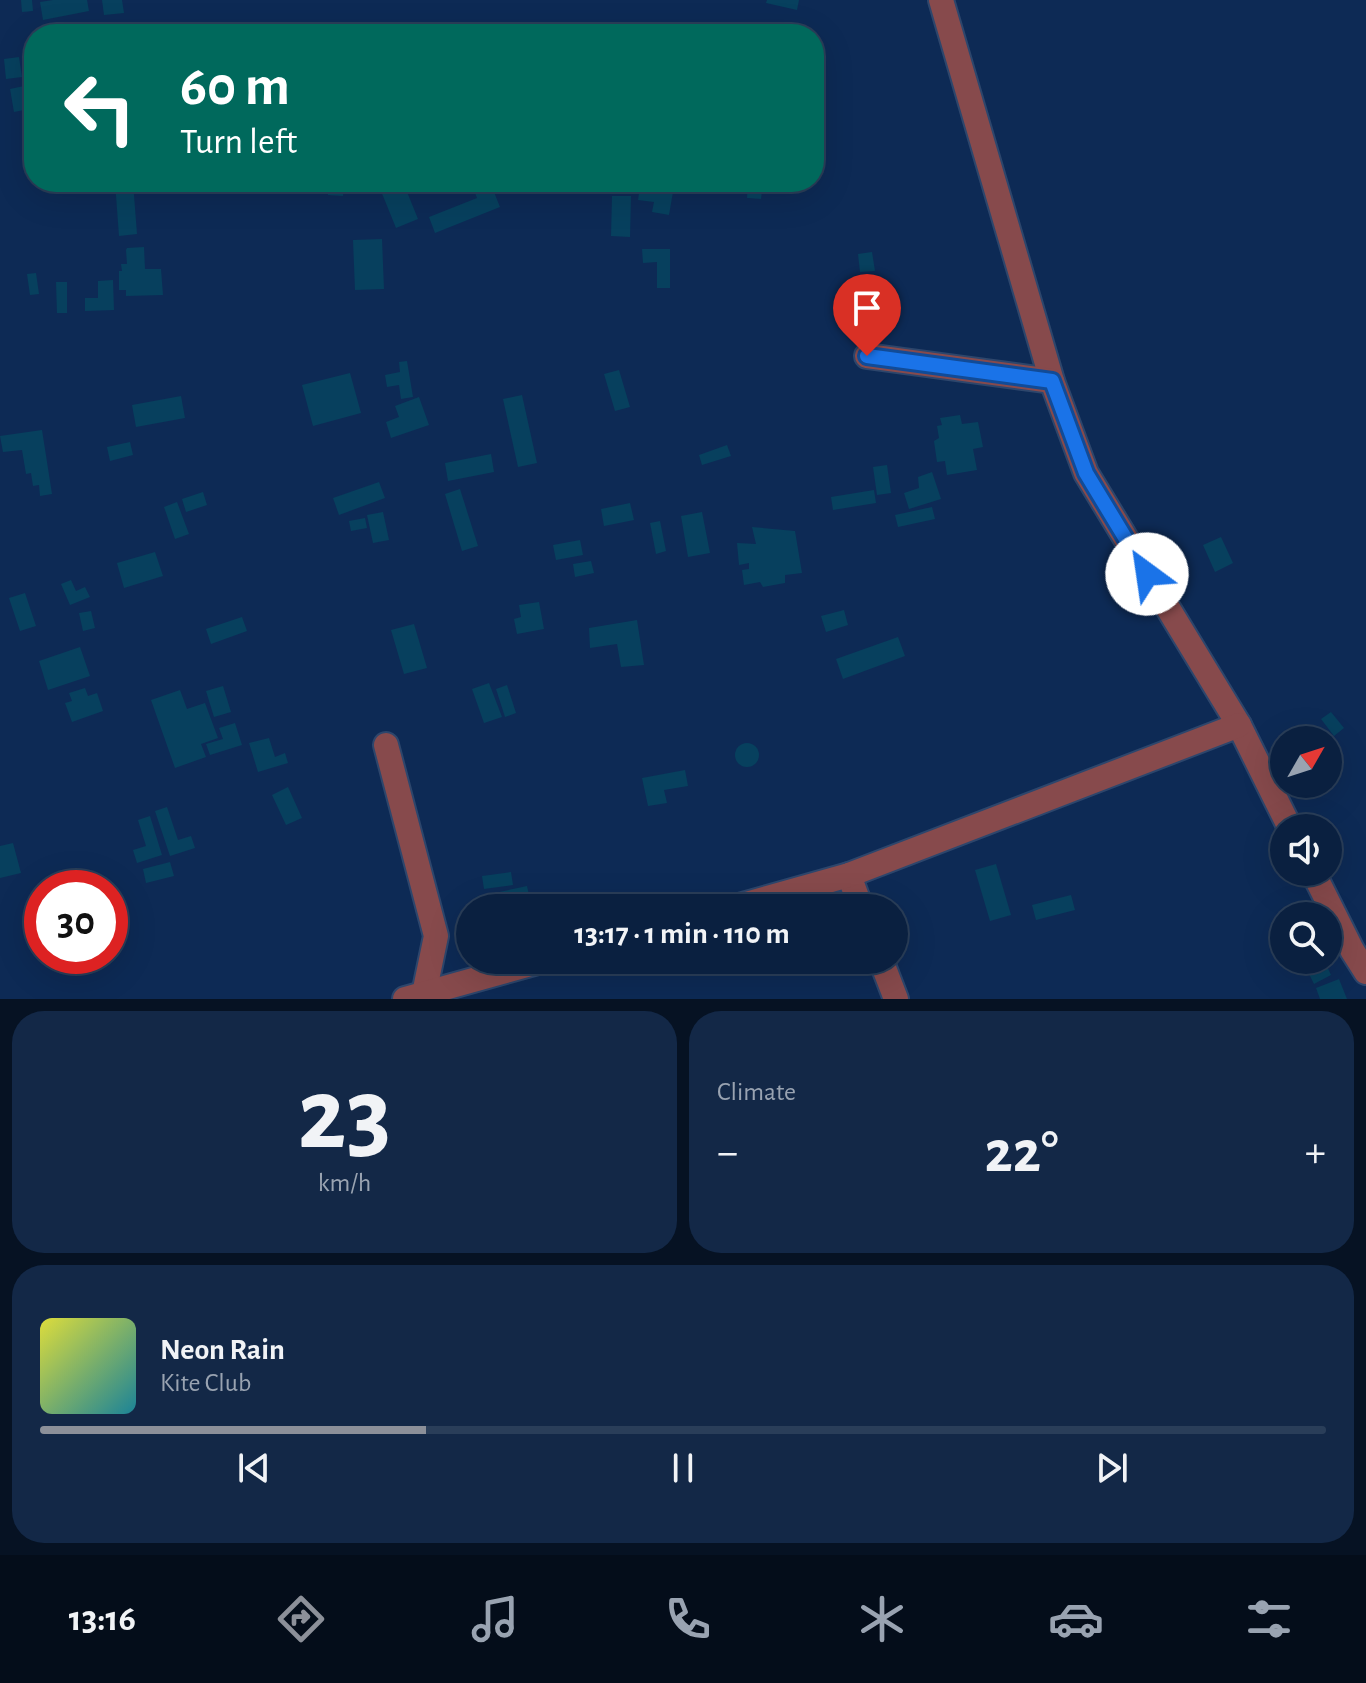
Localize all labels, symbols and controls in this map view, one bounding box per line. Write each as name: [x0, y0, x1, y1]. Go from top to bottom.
icon: left: [48, 56, 152, 160]
text: 60 m: [180, 59, 290, 115]
text: Turn left: [180, 124, 297, 160]
pin: [833, 274, 901, 356]
icon: arrive: [845, 286, 889, 330]
position arrow: [1105, 532, 1189, 616]
north arrow: [1270, 726, 1342, 798]
map controls: [1270, 726, 1342, 974]
button: sound: [1270, 814, 1342, 886]
speed limit sign: 30: [24, 870, 128, 974]
button: search: [1270, 902, 1342, 974]
text: 13:17 · 1 min · 110 m: [574, 919, 790, 949]
text: 23: [298, 1064, 391, 1168]
text: Climate: [717, 1079, 796, 1105]
text: 22°: [984, 1123, 1059, 1183]
text: −: [717, 1131, 738, 1175]
text: +: [1305, 1131, 1326, 1175]
text: km/h: [318, 1170, 371, 1196]
text: Neon Rain: [160, 1335, 285, 1365]
text: Kite Club: [160, 1370, 251, 1396]
icon: previous: [232, 1446, 276, 1490]
icon: pause: [661, 1446, 705, 1490]
icon: next: [1090, 1446, 1134, 1490]
icon: directions: [273, 1591, 329, 1647]
icon: music: [467, 1591, 523, 1647]
icon: phone: [660, 1591, 716, 1647]
icon: climate: [854, 1591, 910, 1647]
icon: car: [1048, 1591, 1104, 1647]
icon: filters: [1241, 1591, 1297, 1647]
text: 13:16: [69, 1601, 136, 1637]

